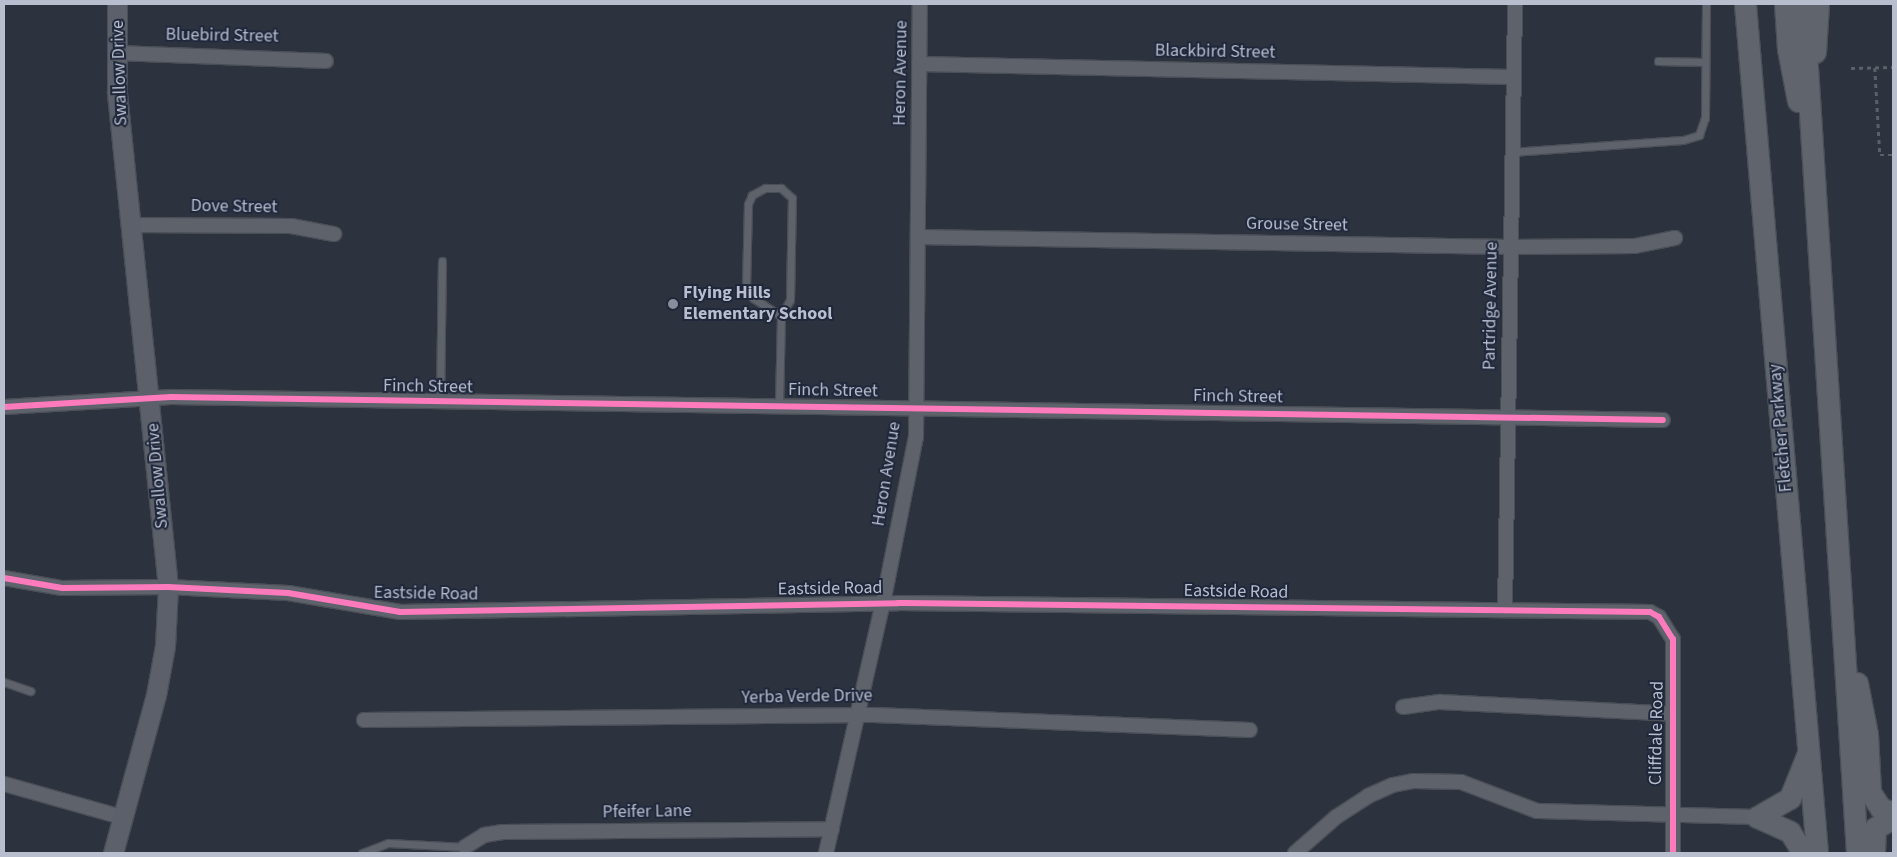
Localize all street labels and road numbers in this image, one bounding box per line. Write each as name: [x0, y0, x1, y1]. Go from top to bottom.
street label: Swallow Drive: [107, 20, 133, 126]
street label: Heron Avenue: [889, 20, 913, 126]
street label: Bluebird Street: [165, 24, 279, 48]
street label: Blackbird Street: [1155, 40, 1275, 64]
street label: Dove Street: [190, 195, 278, 219]
street label: Grouse Street: [1246, 213, 1348, 237]
street label: Partridge Avenue: [1479, 242, 1503, 370]
street label: Fletcher Parkway: [1765, 363, 1797, 493]
street label: Finch Street: [383, 375, 473, 399]
street label: Finch Street: [788, 379, 878, 403]
street label: Finch Street: [1193, 385, 1283, 409]
street label: Heron Avenue: [868, 420, 906, 528]
street label: Swallow Drive: [143, 422, 173, 530]
street label: Eastside Road: [777, 577, 883, 601]
street label: Eastside Road: [1183, 580, 1289, 604]
street label: Eastside Road: [373, 582, 479, 606]
street label: Cliffdale Road: [1645, 681, 1669, 785]
street label: Yerba Verde Drive: [741, 685, 873, 709]
street label: Pfeifer Lane: [602, 800, 692, 824]

